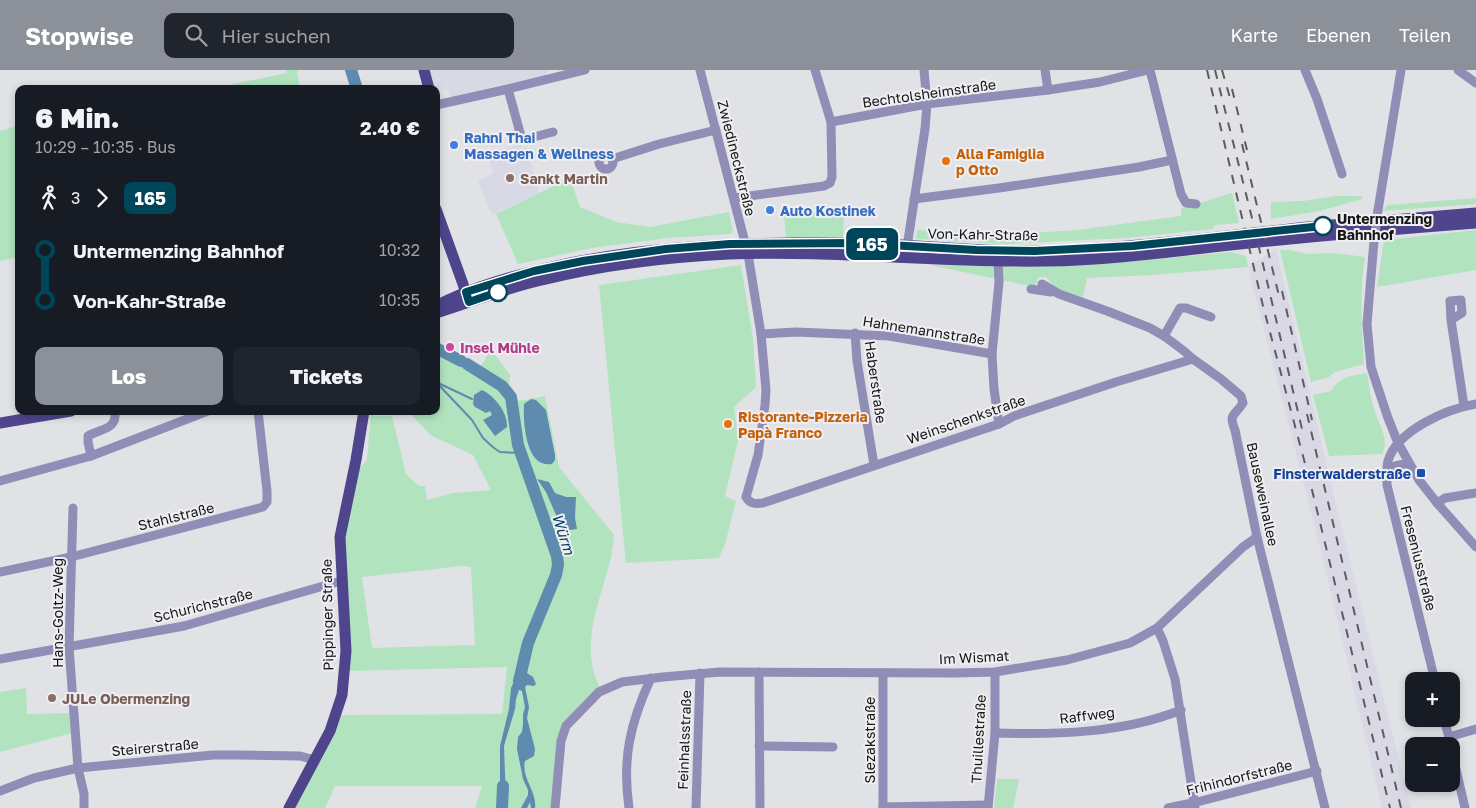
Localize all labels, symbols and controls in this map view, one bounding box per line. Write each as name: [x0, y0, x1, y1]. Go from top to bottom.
search box: [164, 13, 514, 58]
text: Stopwise: [25, 21, 134, 50]
icon: search: [182, 21, 210, 49]
text: Hier suchen: [222, 24, 331, 47]
text: Karte: [1231, 24, 1278, 46]
text: Ebenen: [1306, 24, 1371, 46]
text: Teilen: [1399, 24, 1451, 46]
street label: Bechtolsheimstraße: [861, 75, 997, 111]
street label: Zwiedineckstraße: [714, 98, 760, 218]
text: 6 Min.: [35, 101, 120, 134]
text: 2.40 €: [360, 116, 420, 139]
place label: Rahni Thai Massagen & Wellness: [464, 129, 614, 162]
text: 10:29 – 10:35 · Bus: [35, 137, 176, 157]
marker: Rahni Thai Massagen & Wellness: [448, 139, 460, 151]
place label: Alla Famiglia p Otto: [956, 145, 1044, 178]
marker: Alla Famiglia p Otto: [940, 155, 952, 167]
place label: Sankt Martin: [520, 170, 608, 187]
marker: Sankt Martin: [504, 172, 516, 184]
icon: walk: [35, 184, 63, 212]
icon: forward: [88, 184, 116, 212]
text: 165: [134, 187, 166, 209]
text: 3: [71, 188, 80, 208]
place label: Auto Kostinek: [780, 202, 876, 219]
marker: Auto Kostinek: [764, 204, 776, 216]
place label: Untermenzing Bahnhof: [1337, 210, 1432, 243]
marker: Untermenzing Bahnhof: [1313, 216, 1333, 236]
street label: Von-Kahr-Straße: [928, 225, 1038, 243]
line badge: 165: [843, 228, 901, 260]
text: 165: [856, 233, 888, 255]
text: Untermenzing Bahnhof: [73, 239, 284, 262]
text: 10:32: [379, 240, 420, 260]
unlabelled marker: [488, 282, 508, 302]
text: Von-Kahr-Straße: [73, 289, 226, 312]
text: 10:35: [379, 290, 420, 310]
street label: Hahnemannstraße: [861, 312, 987, 348]
place label: Insel Mühle: [460, 339, 540, 356]
street label: Haberstraße: [862, 340, 890, 424]
marker: Insel Mühle: [444, 341, 456, 353]
button: Los: [35, 347, 223, 405]
button: Tickets: [233, 347, 420, 405]
street label: Weinschenkstraße: [905, 391, 1027, 447]
place label: Ristorante-Pizzeria Papà Franco: [738, 408, 868, 441]
marker: Ristorante-Pizzeria Papà Franco: [722, 418, 734, 430]
street label: Bauseweinallee: [1244, 440, 1282, 548]
place label: Finsterwalderstraße: [1273, 465, 1411, 482]
marker: Finsterwalderstraße: [1415, 467, 1427, 479]
street label: Stahlstraße: [136, 498, 216, 534]
street label: Freseniusstraße: [1398, 504, 1440, 612]
water label: Würm: [549, 511, 579, 558]
street label: Hans-Goltz-Weg: [49, 558, 66, 668]
street label: Pippinger Straße: [318, 559, 336, 671]
street label: Schurichstraße: [152, 584, 254, 626]
street label: Im Wismat: [938, 647, 1010, 667]
map controls: [1405, 672, 1460, 792]
button: +: [1405, 672, 1460, 727]
place label: JULe Obermenzing: [62, 690, 190, 707]
street label: Feinhalsstraße: [674, 690, 694, 790]
marker: JULe Obermenzing: [46, 692, 58, 704]
street label: Thuillestraße: [967, 694, 989, 784]
street label: Slezakstraße: [861, 697, 878, 783]
street label: Raffweg: [1058, 703, 1116, 727]
street label: Steirerstraße: [111, 735, 199, 759]
button: −: [1405, 737, 1460, 792]
street label: Frihindorfstraße: [1184, 756, 1294, 798]

